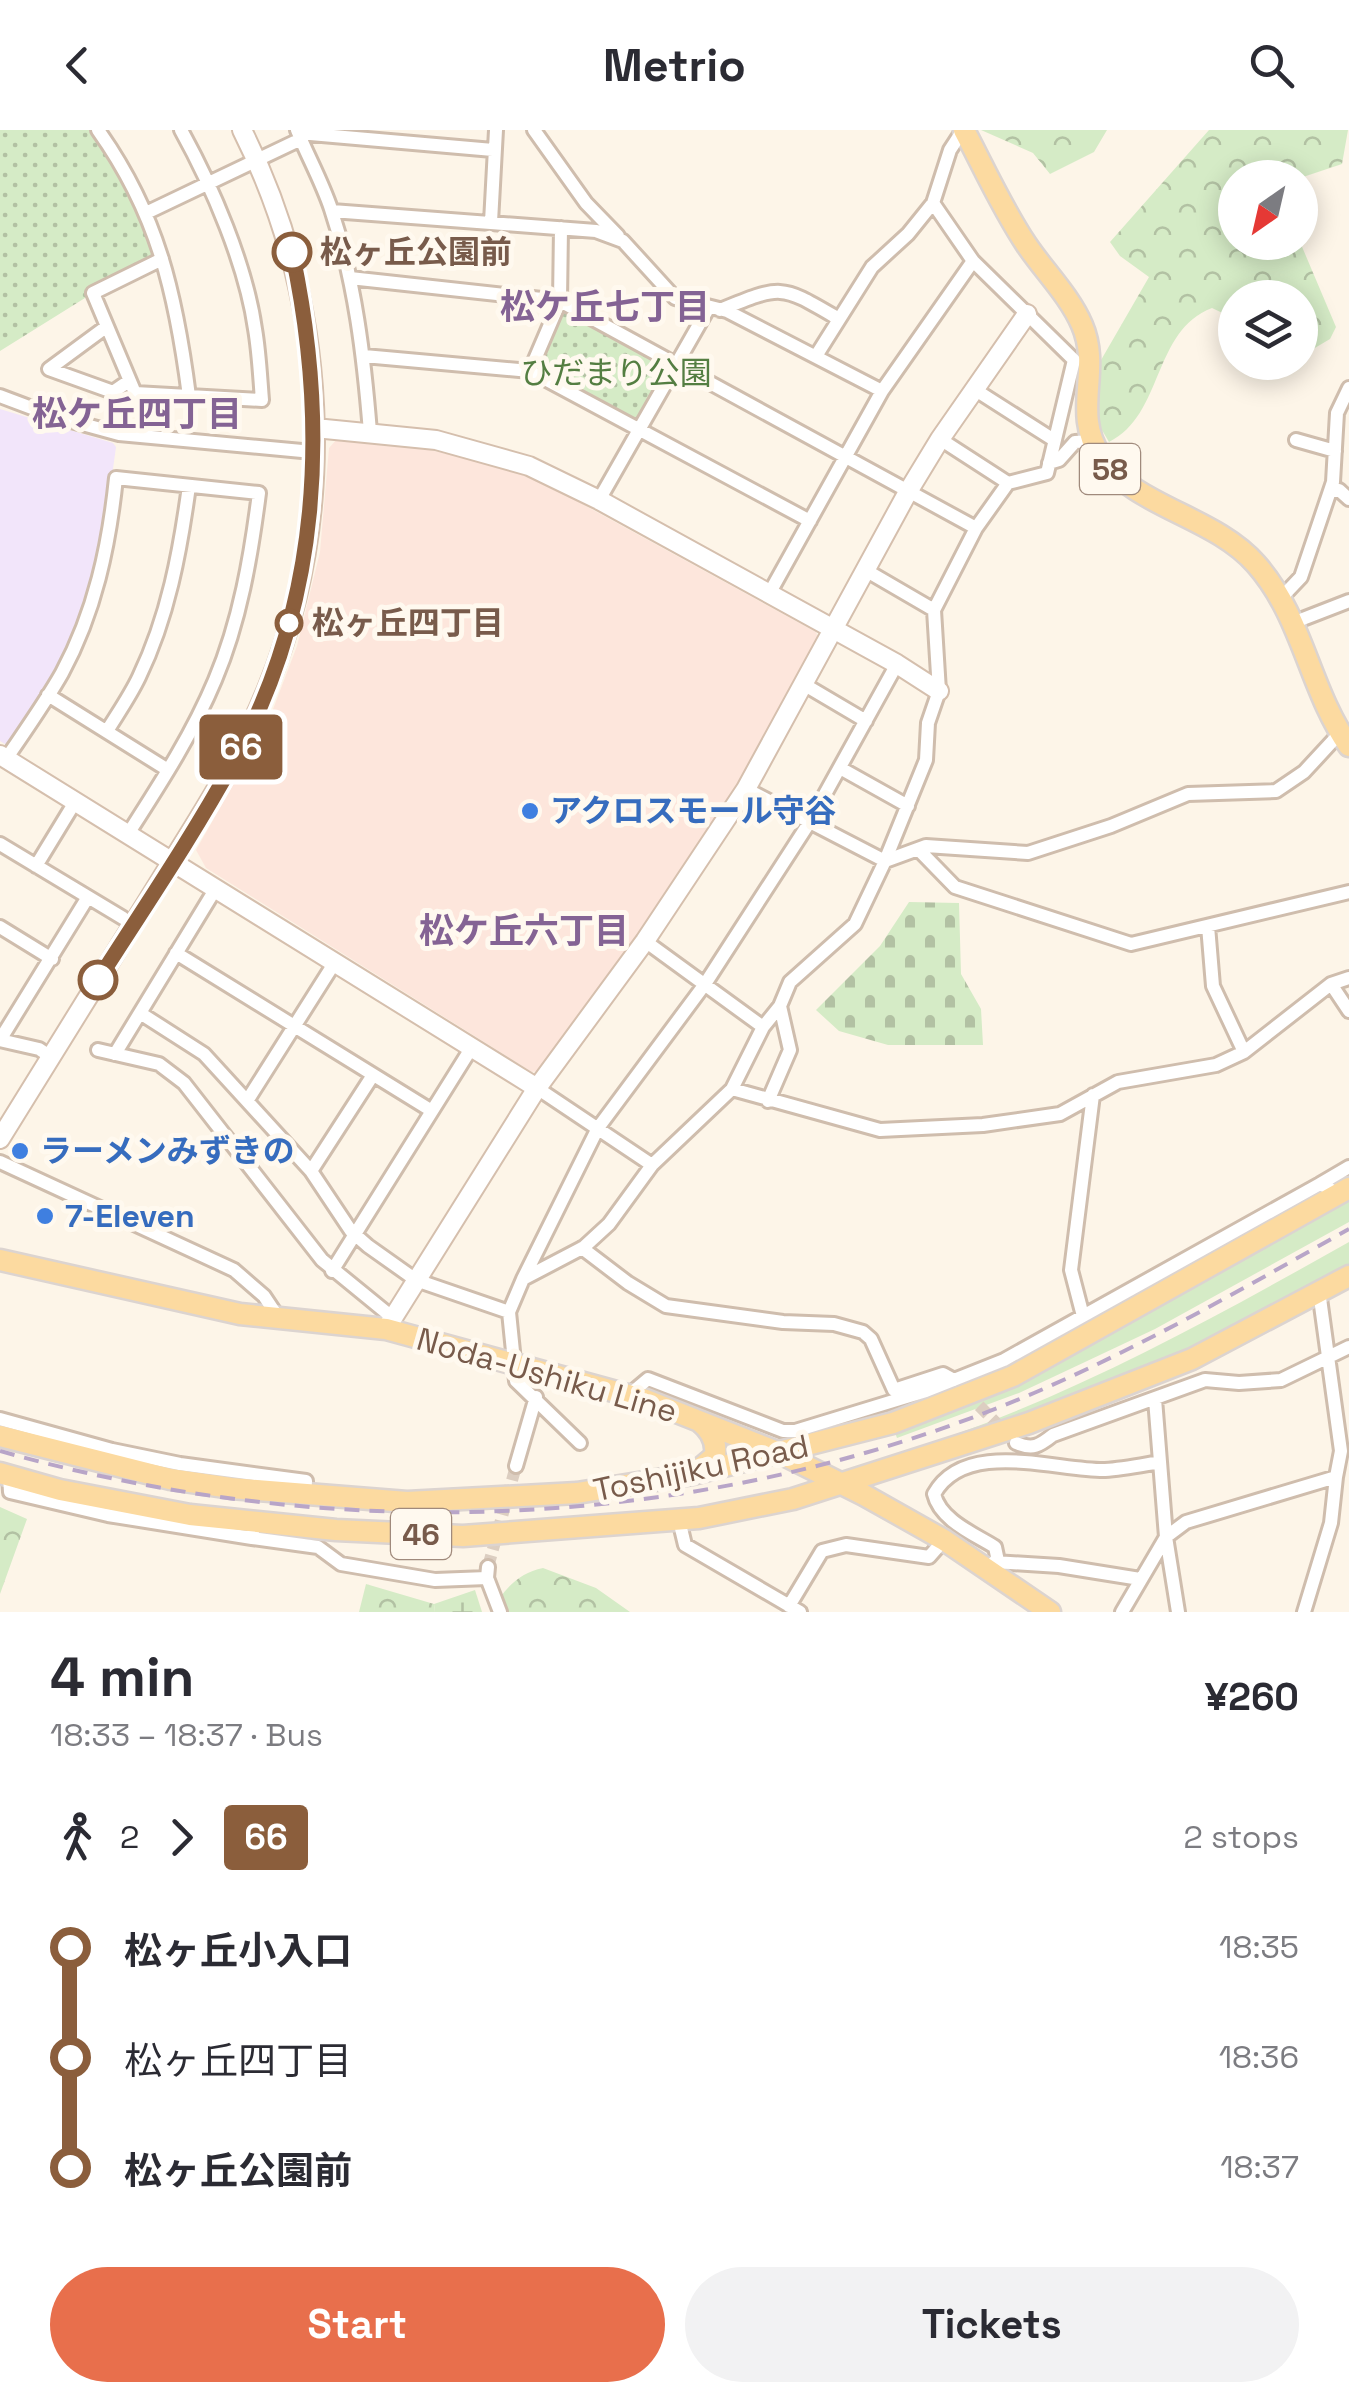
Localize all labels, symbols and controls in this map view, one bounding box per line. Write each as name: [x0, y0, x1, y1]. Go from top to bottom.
text: Metrio: [603, 37, 746, 94]
icon: back: [50, 38, 105, 93]
icon: search: [1244, 38, 1299, 93]
north arrow: [1218, 160, 1318, 260]
map controls: [1218, 160, 1318, 380]
place label: 松ヶ丘公園前: [320, 232, 512, 272]
marker: 松ヶ丘公園前: [273, 233, 311, 271]
button: layers: [1218, 280, 1318, 380]
district label: 松ケ丘七丁目: [500, 285, 710, 329]
park label: ひだまり公園: [520, 353, 712, 393]
district label: 松ケ丘四丁目: [32, 392, 242, 436]
road number: 58: [1080, 444, 1140, 494]
place label: 松ヶ丘四丁目: [312, 603, 504, 643]
marker: 松ヶ丘四丁目: [276, 610, 302, 636]
line badge: 66: [196, 714, 286, 780]
text: 66: [219, 725, 263, 769]
place label: アクロスモール守谷: [550, 791, 836, 831]
marker: アクロスモール守谷: [519, 800, 541, 822]
district label: 松ケ丘六丁目: [419, 909, 629, 953]
unlabelled marker: [79, 961, 117, 999]
place label: ラーメンみずきの: [40, 1131, 295, 1171]
marker: ラーメンみずきの: [9, 1140, 31, 1162]
place label: 7-Eleven: [65, 1196, 195, 1236]
marker: 7-Eleven: [34, 1205, 56, 1227]
street label: Noda-Ushiku Line: [412, 1319, 682, 1431]
street label: Toshijiku Road: [590, 1426, 812, 1510]
road number: 46: [391, 1509, 451, 1559]
text: 4 min: [50, 1642, 194, 1712]
text: ¥260: [1205, 1673, 1299, 1721]
text: 18:33 – 18:37 · Bus: [50, 1715, 323, 1755]
icon: walk: [50, 1810, 105, 1865]
icon: forward: [154, 1810, 209, 1865]
text: 66: [244, 1815, 288, 1859]
text: 2: [120, 1817, 139, 1857]
text: 2 stops: [1184, 1817, 1299, 1857]
text: 松ヶ丘小入口: [124, 1927, 352, 1975]
text: 18:35: [1219, 1927, 1299, 1967]
text: 松ヶ丘四丁目: [124, 2037, 352, 2085]
text: 18:36: [1219, 2037, 1299, 2077]
text: 松ヶ丘公園前: [124, 2147, 352, 2195]
text: 18:37: [1220, 2147, 1299, 2187]
button: Start: [50, 2267, 665, 2382]
button: Tickets: [685, 2267, 1299, 2382]

